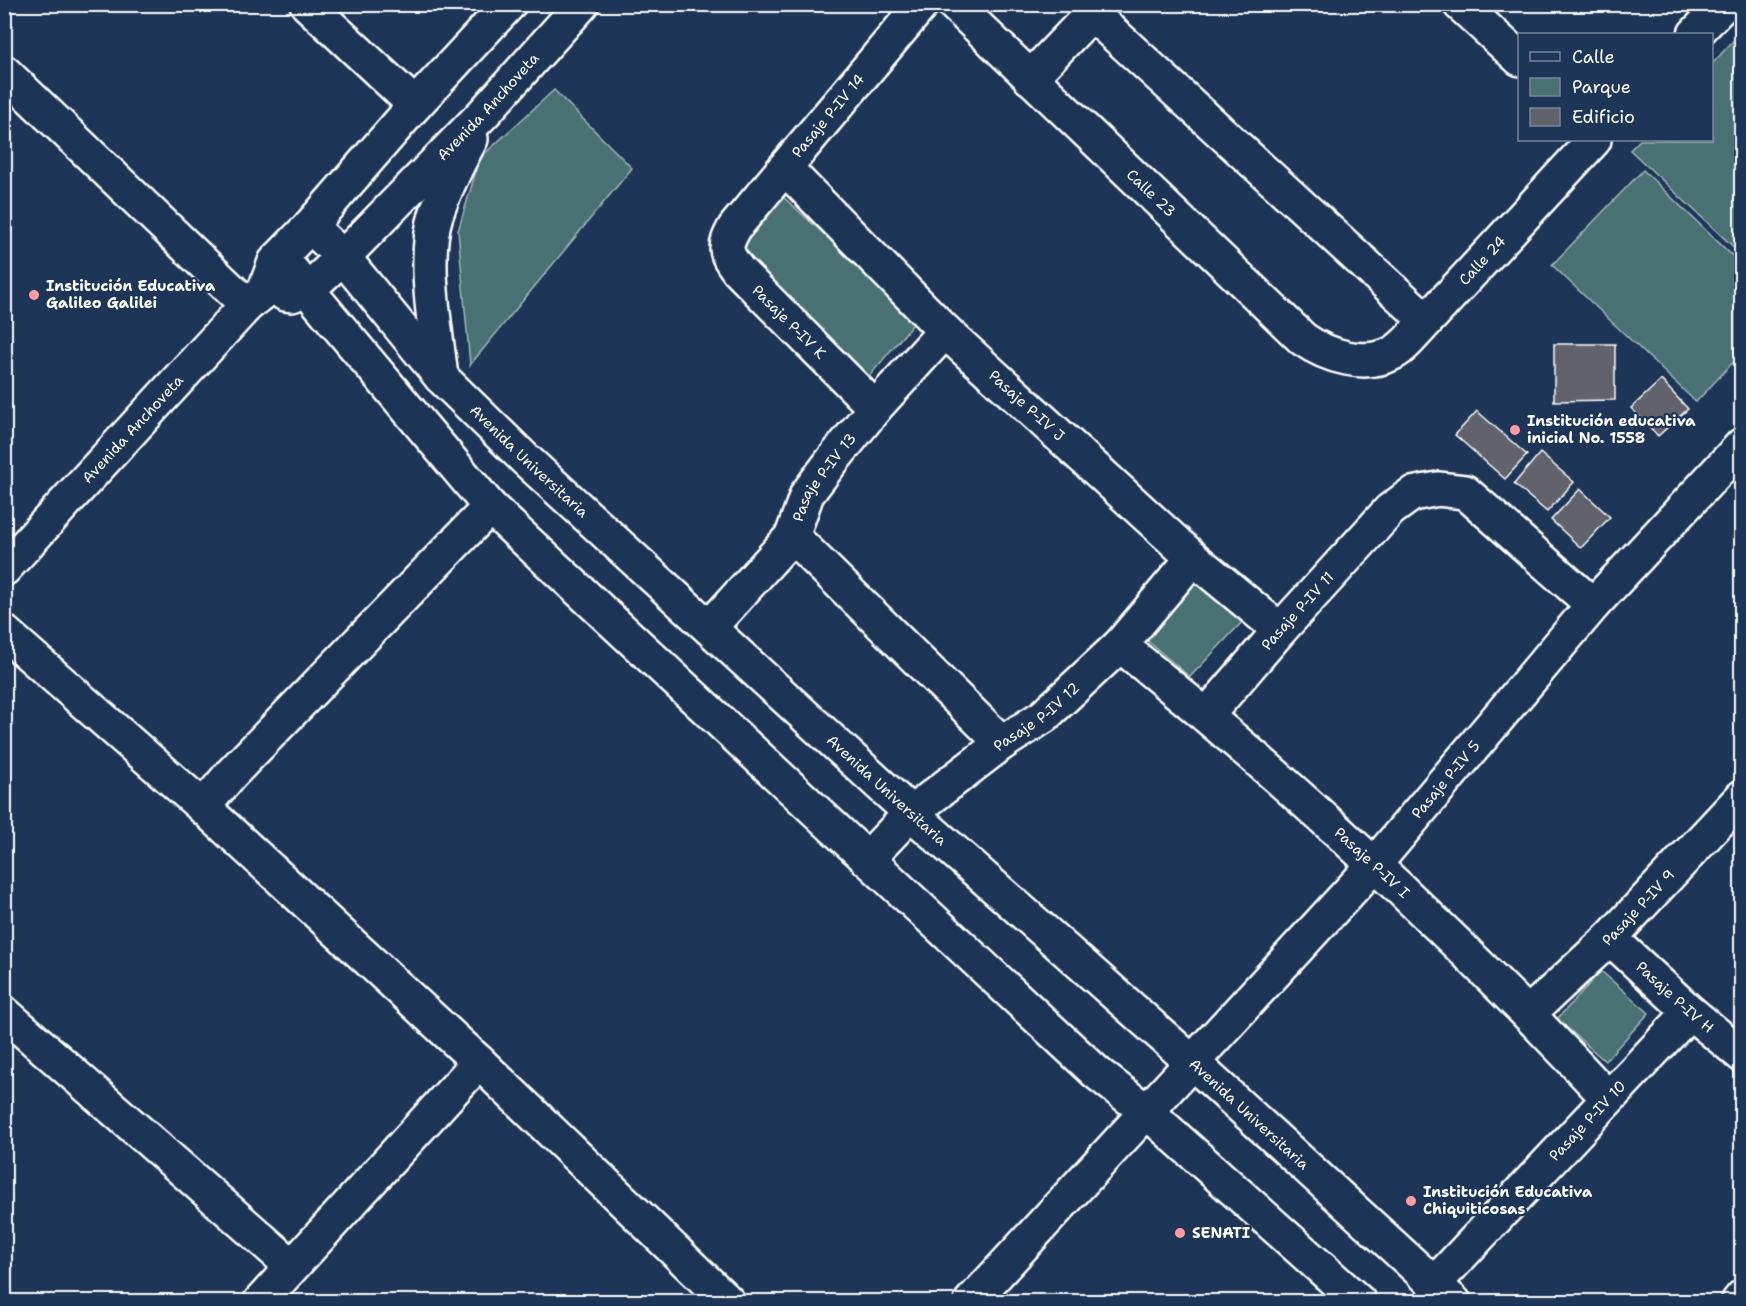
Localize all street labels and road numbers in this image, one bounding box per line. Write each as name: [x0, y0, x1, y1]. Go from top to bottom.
street label: Avenida Anchoveta: [433, 48, 544, 165]
street label: Pasaje P-IV 14: [787, 70, 869, 162]
street label: Calle 23: [1122, 165, 1180, 221]
street label: Calle 24: [1454, 231, 1510, 290]
street label: Pasaje P-IV K: [748, 281, 831, 364]
street label: Pasaje P-IV J: [984, 366, 1069, 446]
street label: Avenida Anchoveta: [78, 370, 188, 488]
street label: Avenida Universitaria: [465, 400, 593, 523]
street label: Pasaje P-IV 13: [788, 429, 861, 525]
street label: Pasaje P-IV 11: [1257, 567, 1339, 655]
street label: Pasaje P-IV 12: [989, 678, 1084, 756]
street label: Avenida Universitaria: [822, 730, 952, 851]
street label: Pasaje P-IV 5: [1407, 736, 1485, 823]
street label: Pasaje P-IV I: [1330, 823, 1414, 903]
street label: Pasaje P-IV 9: [1598, 865, 1679, 950]
street label: Pasaje P-IV H: [1632, 957, 1718, 1038]
street label: Avenida Universitaria: [1185, 1054, 1314, 1175]
street label: Pasaje P-IV 10: [1545, 1076, 1630, 1166]

